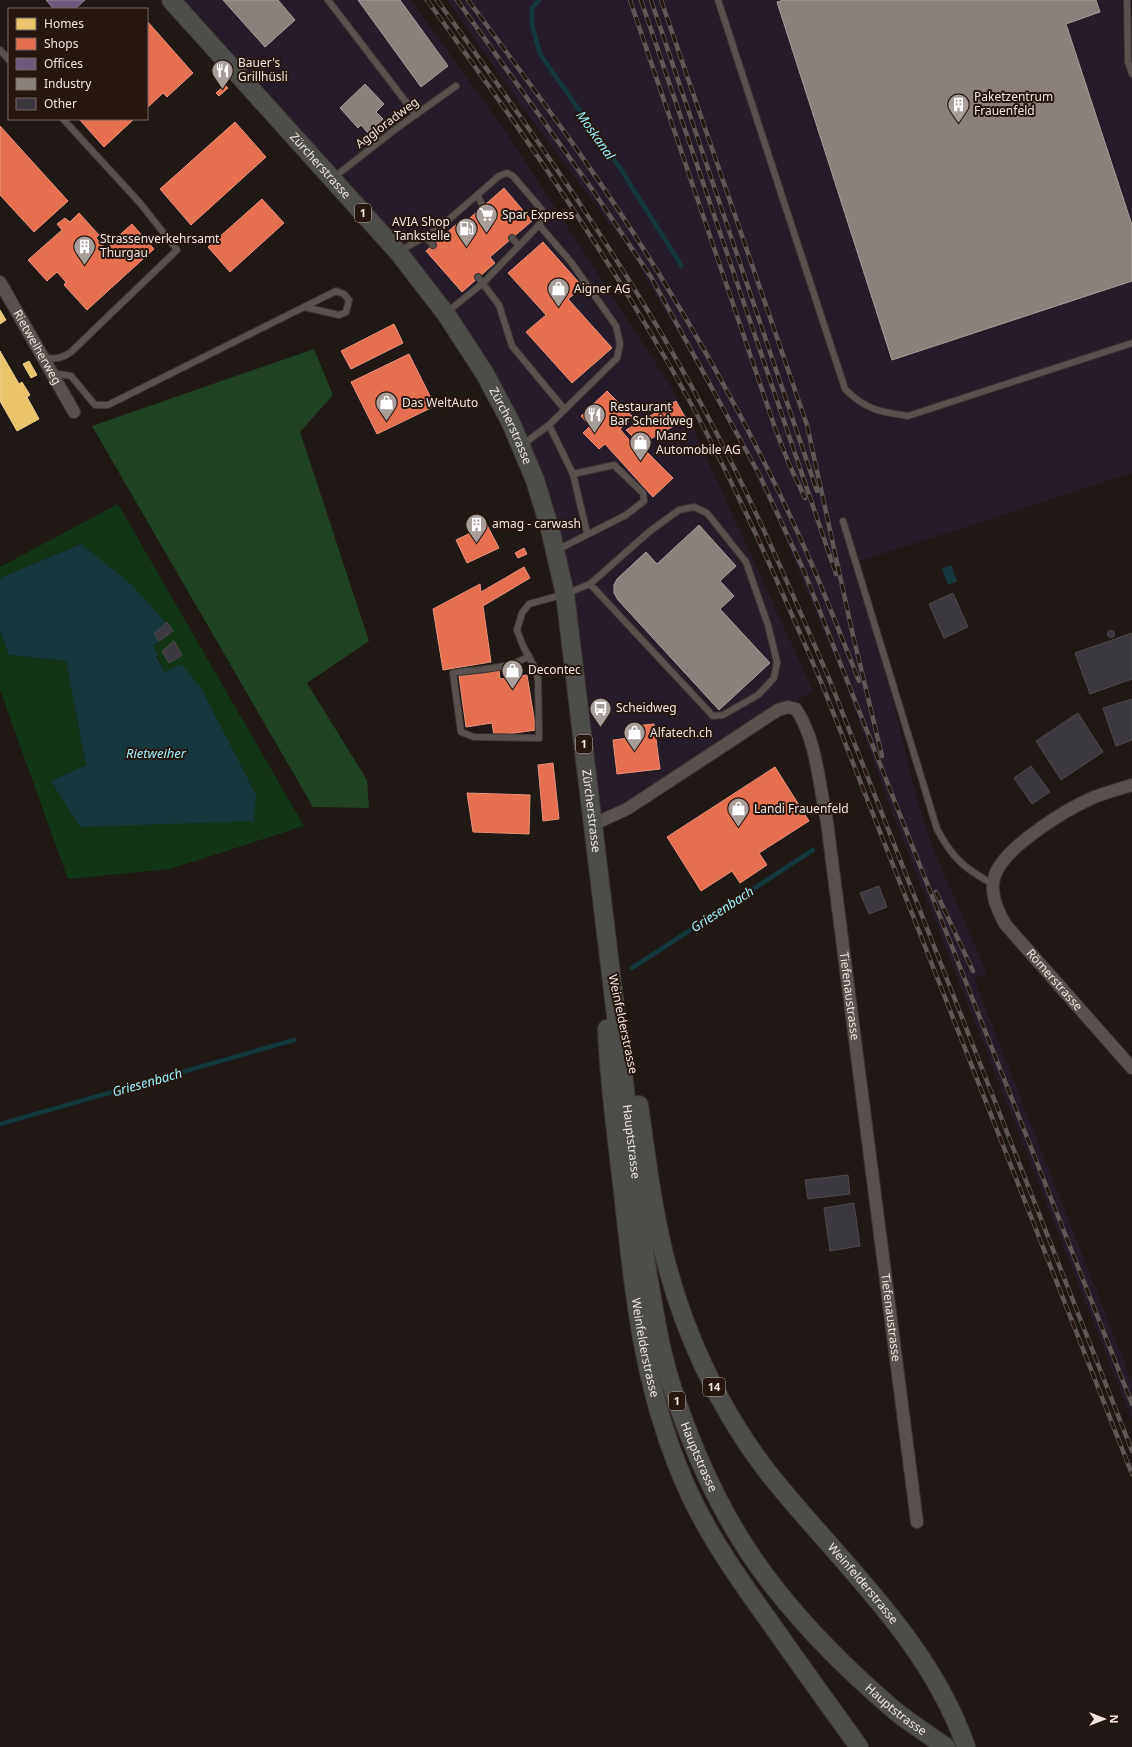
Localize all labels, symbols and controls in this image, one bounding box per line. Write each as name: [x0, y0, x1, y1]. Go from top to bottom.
legend: [8, 8, 148, 120]
text: Homes: [44, 15, 84, 32]
text: Shops: [44, 35, 79, 52]
place label: Bauer's Grillhüsli: [238, 54, 288, 85]
text: Offices: [44, 55, 83, 72]
restaurant icon: Bauer's Grillhüsli: [209, 57, 235, 90]
text: Industry: [44, 75, 92, 92]
place label: Paketzentrum Frauenfeld: [974, 88, 1053, 119]
building icon: Paketzentrum Frauenfeld: [945, 91, 971, 124]
street label: Aggloradweg: [352, 93, 422, 152]
text: Other: [44, 95, 77, 112]
water label: Moskanal: [573, 107, 620, 164]
street label: Zürcherstrasse: [286, 129, 355, 202]
supermarket icon: Spar Express: [473, 202, 499, 235]
road number: 1: [355, 204, 371, 222]
place label: Spar Express: [502, 206, 574, 223]
place label: AVIA Shop Tankstelle: [392, 213, 450, 244]
fuel station icon: AVIA Shop Tankstelle: [453, 216, 479, 249]
place label: Strassenverkehrsamt Thurgau: [100, 230, 220, 261]
building icon: Strassenverkehrsamt Thurgau: [71, 233, 97, 266]
shop icon: Aigner AG: [546, 276, 572, 309]
place label: Aigner AG: [574, 280, 631, 297]
street label: Rietweiherweg: [9, 306, 66, 388]
street label: Zürcherstrasse: [485, 384, 537, 467]
shop icon: Das WeltAuto: [373, 390, 399, 423]
place label: Das WeltAuto: [402, 394, 478, 411]
place label: Restaurant Bar Scheidweg: [610, 398, 693, 429]
restaurant icon: Restaurant Bar Scheidweg: [582, 401, 608, 434]
place label: Manz Automobile AG: [656, 427, 741, 458]
shop icon: Manz Automobile AG: [627, 430, 653, 463]
building icon: amag - carwash: [464, 511, 490, 544]
place label: amag - carwash: [492, 515, 581, 532]
shop icon: Decontec: [500, 657, 526, 690]
place label: Decontec: [528, 661, 581, 678]
bus stop icon: Scheidweg: [588, 695, 614, 728]
place label: Scheidweg: [616, 699, 677, 716]
shop icon: Alfatech.ch: [621, 720, 647, 753]
place label: Alfatech.ch: [650, 724, 712, 741]
road number: 1: [576, 735, 592, 753]
water label: Rietweiher: [126, 744, 187, 762]
street label: Zürcherstrasse: [578, 768, 605, 854]
shop icon: Landi Frauenfeld: [725, 796, 751, 829]
place label: Landi Frauenfeld: [754, 800, 849, 817]
water label: Griesenbach: [687, 882, 757, 936]
street label: Römerstrasse: [1023, 945, 1087, 1014]
street label: Tiefenaustrasse: [836, 951, 864, 1041]
street label: Weinfelderstrasse: [605, 973, 642, 1075]
water label: Griesenbach: [110, 1063, 184, 1101]
street label: Hauptstrasse: [619, 1103, 645, 1180]
street label: Tiefenaustrasse: [877, 1272, 905, 1363]
street label: Weinfelderstrasse: [628, 1297, 664, 1399]
road number: 14: [703, 1378, 725, 1396]
road number: 1: [669, 1392, 685, 1410]
street label: Hauptstrasse: [677, 1419, 722, 1495]
street label: Weinfelderstrasse: [824, 1539, 903, 1628]
street label: Hauptstrasse: [862, 1679, 930, 1739]
north arrow: [1084, 1699, 1124, 1739]
text: N: [1107, 1715, 1122, 1723]

